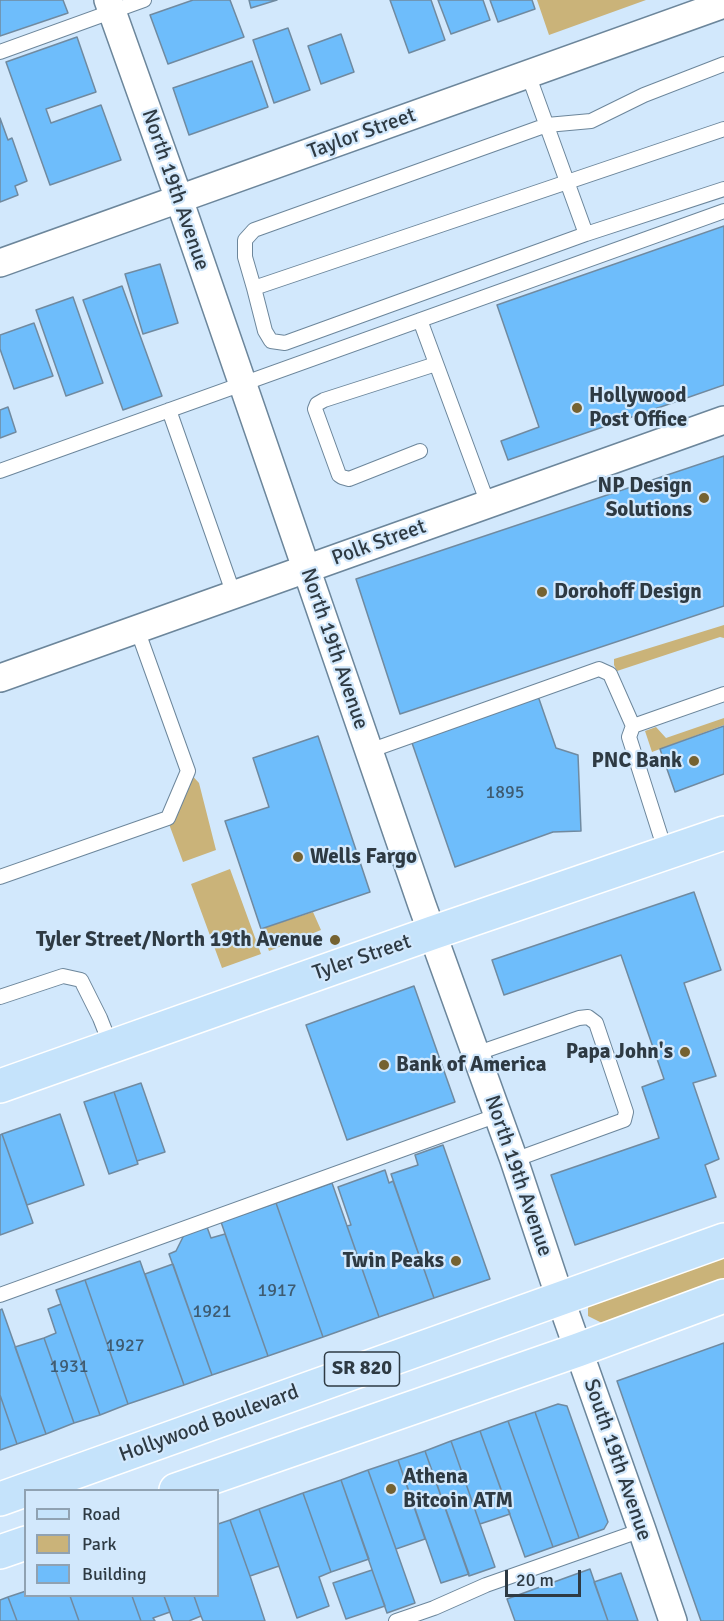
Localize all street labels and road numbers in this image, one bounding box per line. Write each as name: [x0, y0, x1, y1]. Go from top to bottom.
street label: Taylor Street: [305, 103, 419, 165]
street label: North 19th Avenue: [136, 106, 214, 274]
street label: Polk Street: [329, 514, 429, 572]
street label: North 19th Avenue: [295, 565, 373, 733]
street label: Tyler Street: [310, 929, 414, 987]
street label: North 19th Avenue: [479, 1092, 557, 1260]
road number: SR 820: [324, 1352, 400, 1386]
street label: South 19th Avenue: [578, 1376, 656, 1544]
street label: Hollywood Boulevard: [116, 1380, 302, 1468]

